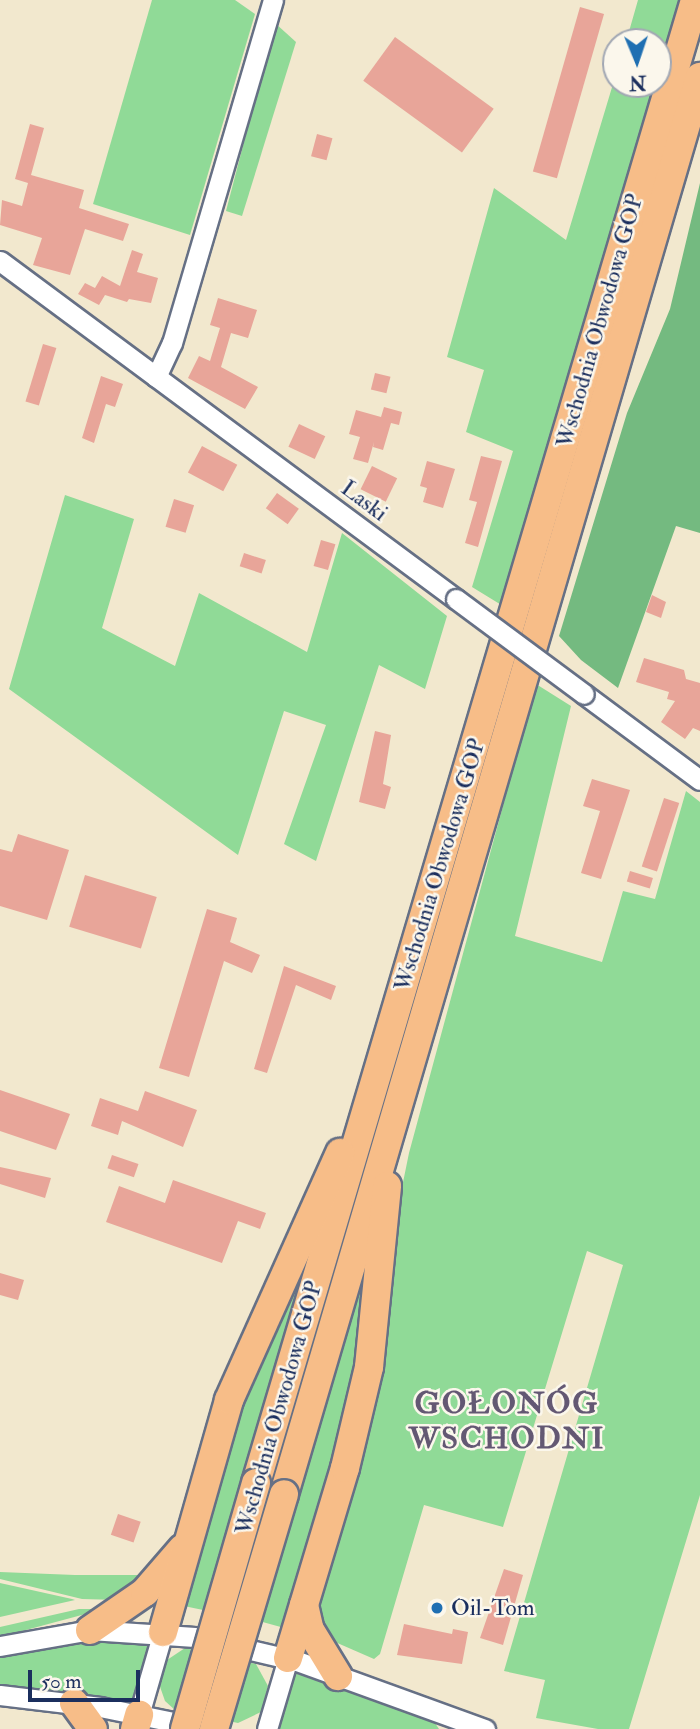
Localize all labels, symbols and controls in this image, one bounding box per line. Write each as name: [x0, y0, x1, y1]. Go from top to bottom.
north arrow: [602, 28, 672, 98]
text: N: [629, 70, 647, 94]
street label: Wschodnia Obwodowa GOP: [551, 191, 649, 451]
street label: Laski: [335, 475, 393, 527]
street label: Wschodnia Obwodowa GOP: [388, 735, 492, 995]
street label: Wschodnia Obwodowa GOP: [230, 1278, 328, 1538]
district label: GOŁONÓG WSCHODNI: [410, 1386, 604, 1456]
place label: Oil-Tom: [451, 1594, 534, 1622]
marker: Oil-Tom: [429, 1600, 445, 1616]
scale bar: [32, 1656, 144, 1700]
text: 50 m: [41, 1668, 82, 1695]

